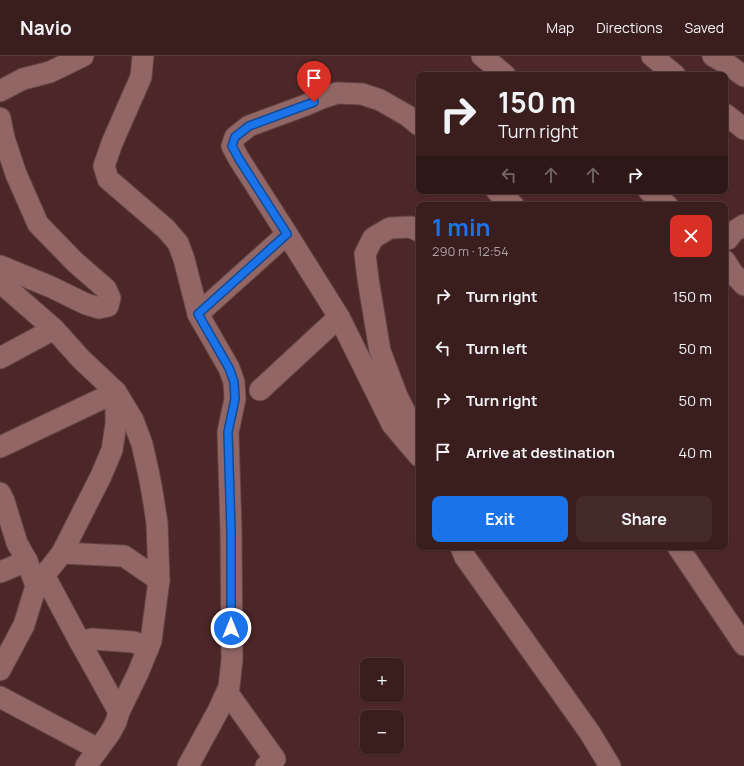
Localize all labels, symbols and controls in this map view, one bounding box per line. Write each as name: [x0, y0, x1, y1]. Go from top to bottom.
text: Navio: [20, 15, 72, 41]
text: Map: [546, 18, 574, 37]
text: Directions: [596, 18, 663, 37]
text: Saved: [685, 18, 724, 37]
pin: [297, 61, 331, 102]
icon: arrive: [303, 67, 325, 89]
text: 150 m: [498, 83, 576, 121]
icon: right: [432, 88, 484, 140]
text: Turn right: [498, 119, 579, 143]
icon: left: [498, 164, 520, 186]
icon: ahead: [540, 164, 562, 186]
icon: ahead: [582, 164, 604, 186]
icon: right: [624, 164, 646, 186]
text: 1 min: [432, 210, 491, 243]
button: close: [670, 215, 712, 257]
text: 290 m · 12:54: [432, 242, 509, 260]
icon: right: [432, 285, 454, 307]
text: Turn right: [466, 286, 537, 307]
text: 150 m: [673, 286, 712, 307]
icon: left: [432, 337, 454, 359]
text: Turn left: [466, 338, 528, 359]
text: 50 m: [678, 338, 712, 359]
icon: right: [432, 389, 454, 411]
text: Turn right: [466, 390, 537, 411]
text: 50 m: [678, 390, 712, 411]
icon: arrive: [432, 441, 454, 463]
text: Arrive at destination: [466, 442, 615, 463]
text: 40 m: [678, 442, 712, 463]
button: Exit: [432, 496, 568, 542]
button: Share: [576, 496, 712, 542]
position arrow: [210, 607, 252, 649]
map controls: [360, 658, 404, 754]
button: +: [360, 658, 404, 702]
button: −: [360, 710, 404, 754]

